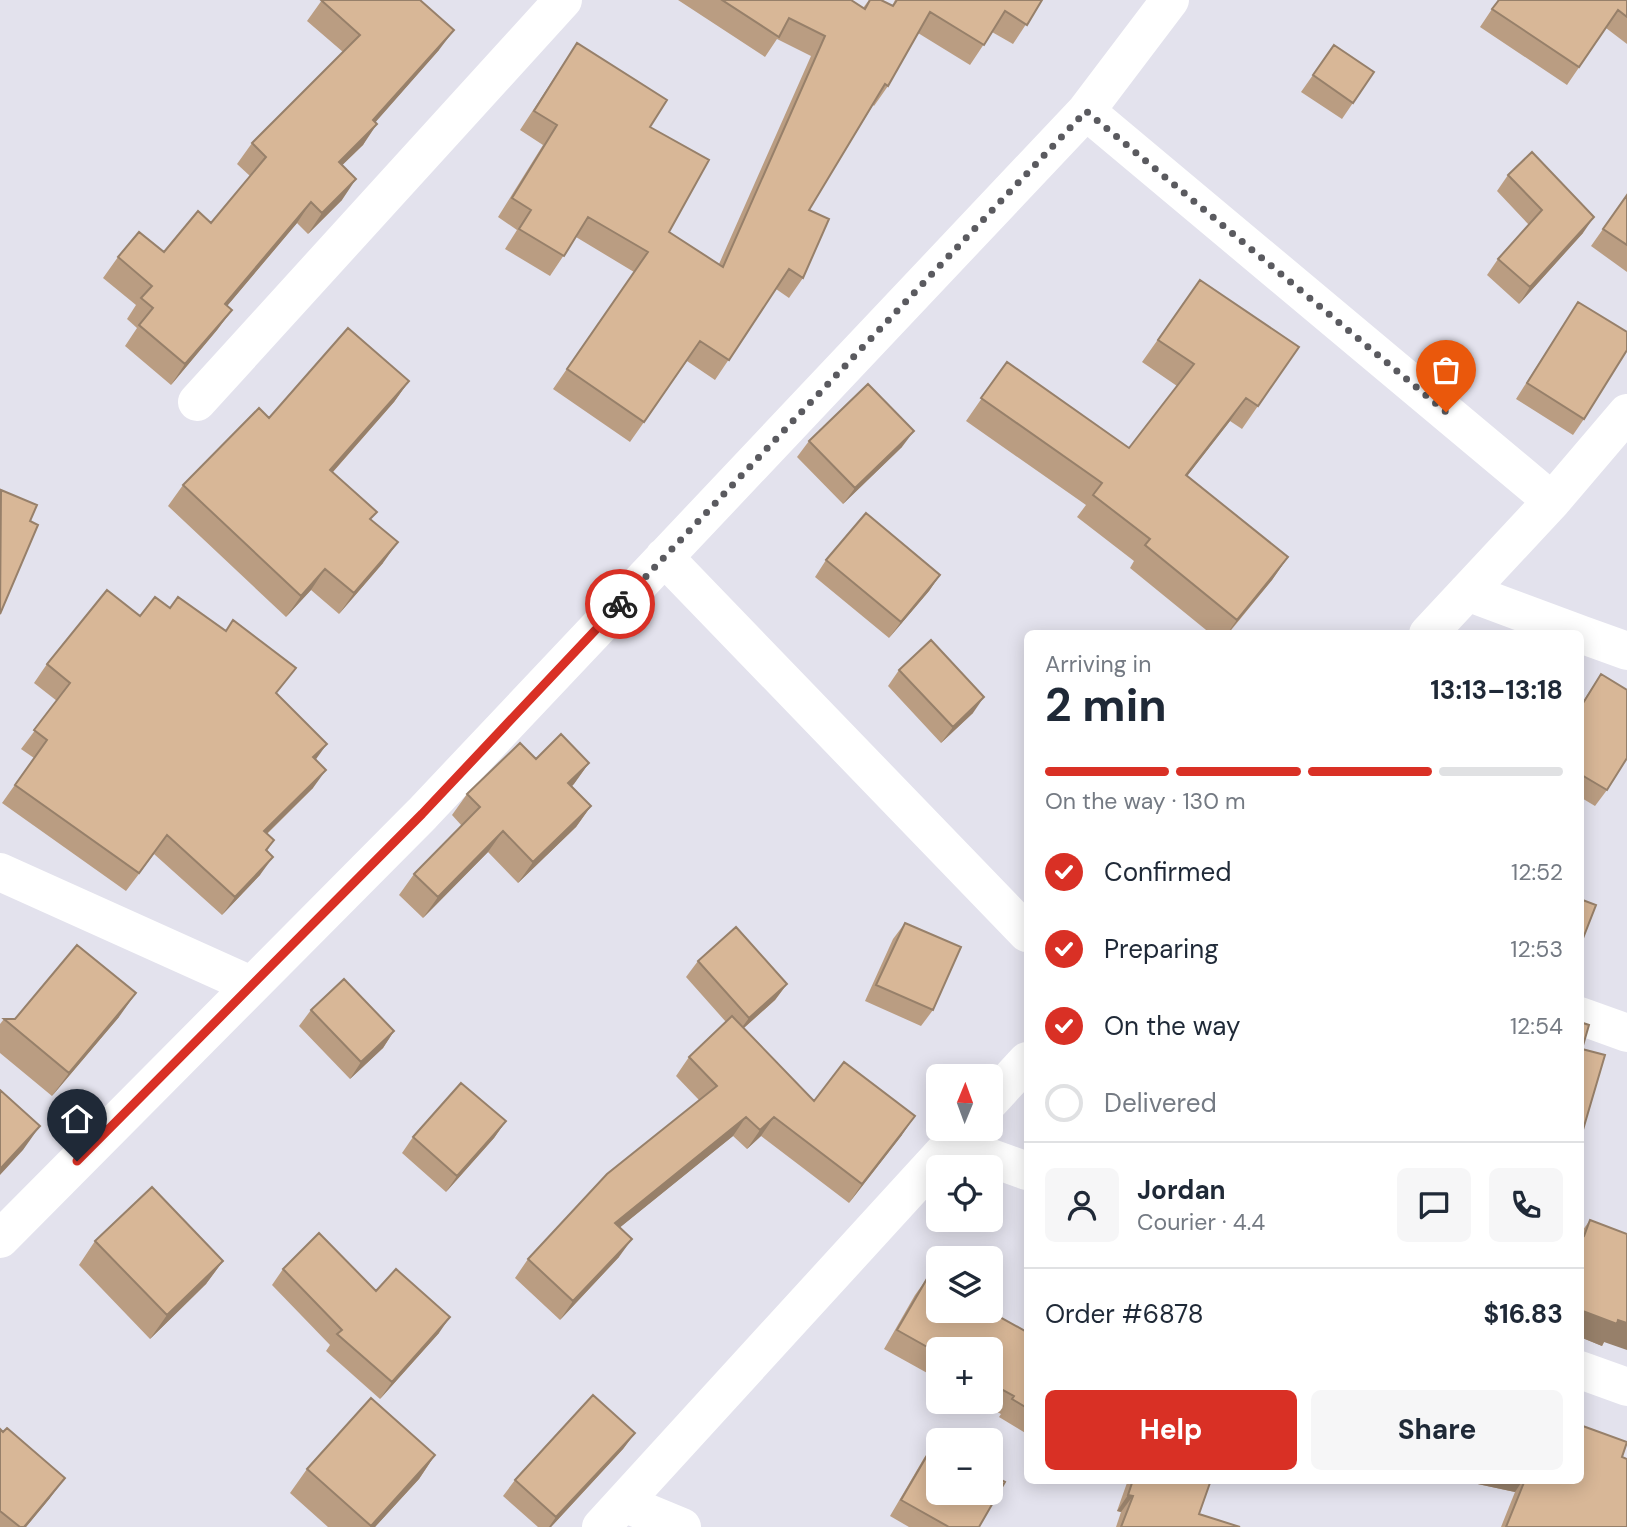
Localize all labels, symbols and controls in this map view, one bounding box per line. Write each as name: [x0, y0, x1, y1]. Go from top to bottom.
pin: [1416, 340, 1476, 412]
icon: bag: [1427, 351, 1465, 389]
courier: [585, 569, 655, 639]
icon: bike: [601, 585, 639, 623]
text: Arriving in: [1045, 649, 1151, 679]
text: 13:13–13:18: [1430, 673, 1563, 707]
text: 2 min: [1045, 675, 1167, 735]
text: On the way · 130 m: [1045, 786, 1246, 816]
icon: check: [1045, 853, 1083, 891]
text: Confirmed: [1104, 855, 1231, 889]
text: 12:52: [1511, 857, 1563, 887]
icon: check: [1045, 930, 1083, 968]
text: Preparing: [1104, 932, 1219, 966]
text: 12:53: [1510, 934, 1563, 964]
icon: check: [1045, 1007, 1083, 1045]
text: On the way: [1104, 1009, 1240, 1043]
text: 12:54: [1510, 1011, 1563, 1041]
north arrow: [926, 1064, 1003, 1141]
map controls: [926, 1064, 1003, 1505]
text: Delivered: [1104, 1086, 1217, 1120]
pin: [47, 1089, 107, 1161]
icon: home: [58, 1100, 96, 1138]
button: locate: [926, 1155, 1003, 1232]
button: person: [1045, 1168, 1119, 1242]
button: chat: [1397, 1168, 1471, 1242]
button: phone: [1489, 1168, 1563, 1242]
text: Jordan: [1137, 1173, 1226, 1207]
text: Courier · 4.4: [1137, 1207, 1265, 1237]
button: layers: [926, 1246, 1003, 1323]
text: Order #6878: [1045, 1297, 1203, 1331]
text: $16.83: [1484, 1297, 1563, 1331]
button: +: [926, 1337, 1003, 1414]
button: Help: [1045, 1390, 1297, 1470]
button: Share: [1311, 1390, 1563, 1470]
button: −: [926, 1428, 1003, 1505]

